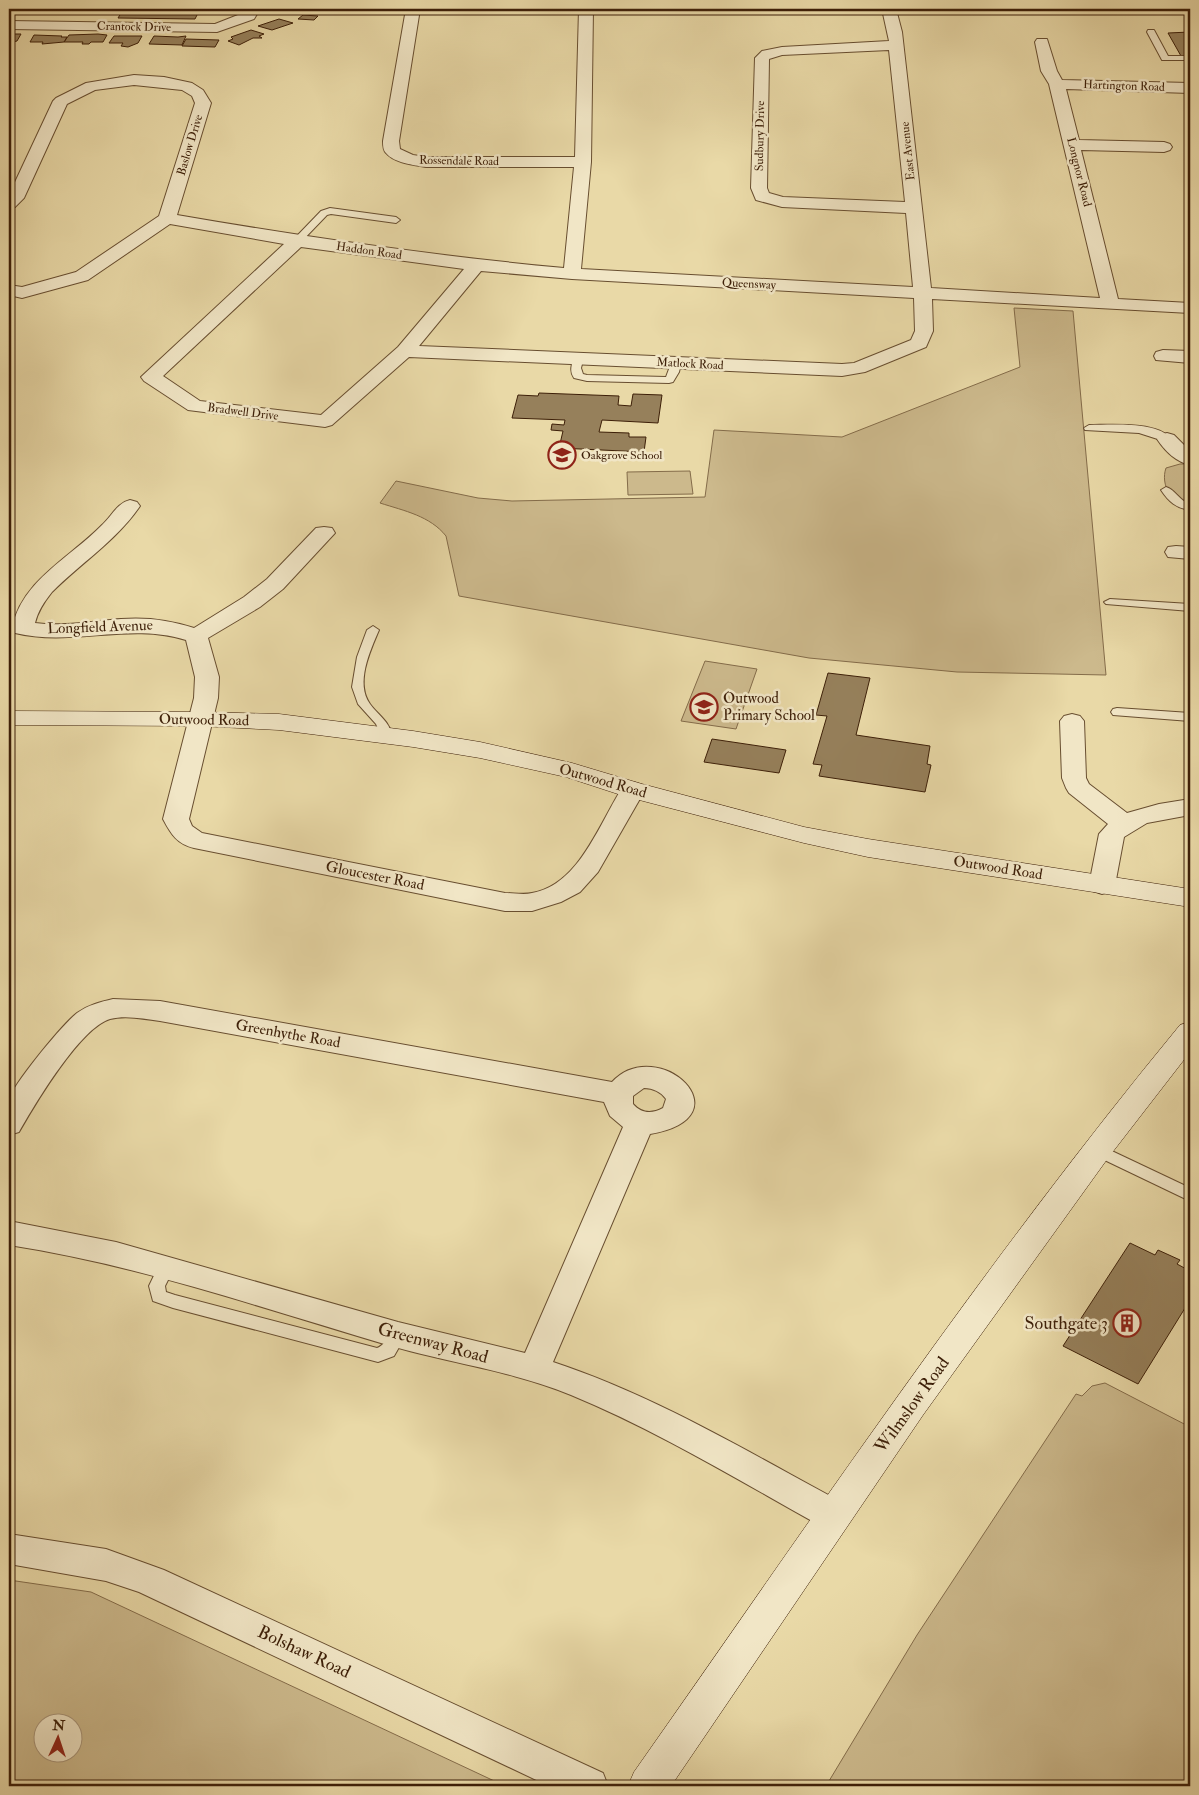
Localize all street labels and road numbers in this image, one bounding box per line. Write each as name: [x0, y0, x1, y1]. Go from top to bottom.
street label: Crantock Drive: [97, 19, 171, 35]
street label: Hartington Road: [1083, 77, 1165, 95]
street label: Sudbury Drive: [752, 101, 768, 171]
street label: Baslow Drive: [174, 113, 206, 177]
street label: East Avenue: [897, 121, 919, 181]
street label: Longnor Road: [1063, 136, 1095, 208]
street label: Rossendale Road: [419, 153, 499, 169]
street label: Haddon Road: [335, 239, 403, 263]
street label: Queensway: [722, 275, 777, 293]
street label: Matlock Road: [656, 355, 724, 373]
street label: Bradwell Drive: [207, 400, 279, 424]
street label: Longfield Avenue: [47, 616, 153, 638]
street label: Outwood Road: [159, 710, 250, 730]
street label: Outwood Road: [557, 759, 650, 803]
street label: Outwood Road: [952, 852, 1045, 885]
street label: Gloucester Road: [324, 857, 427, 895]
street label: Greenhythe Road: [234, 1015, 343, 1053]
street label: Greenway Road: [375, 1317, 491, 1369]
street label: Wilmslow Road: [869, 1352, 955, 1458]
street label: Bolshaw Road: [254, 1620, 354, 1684]

